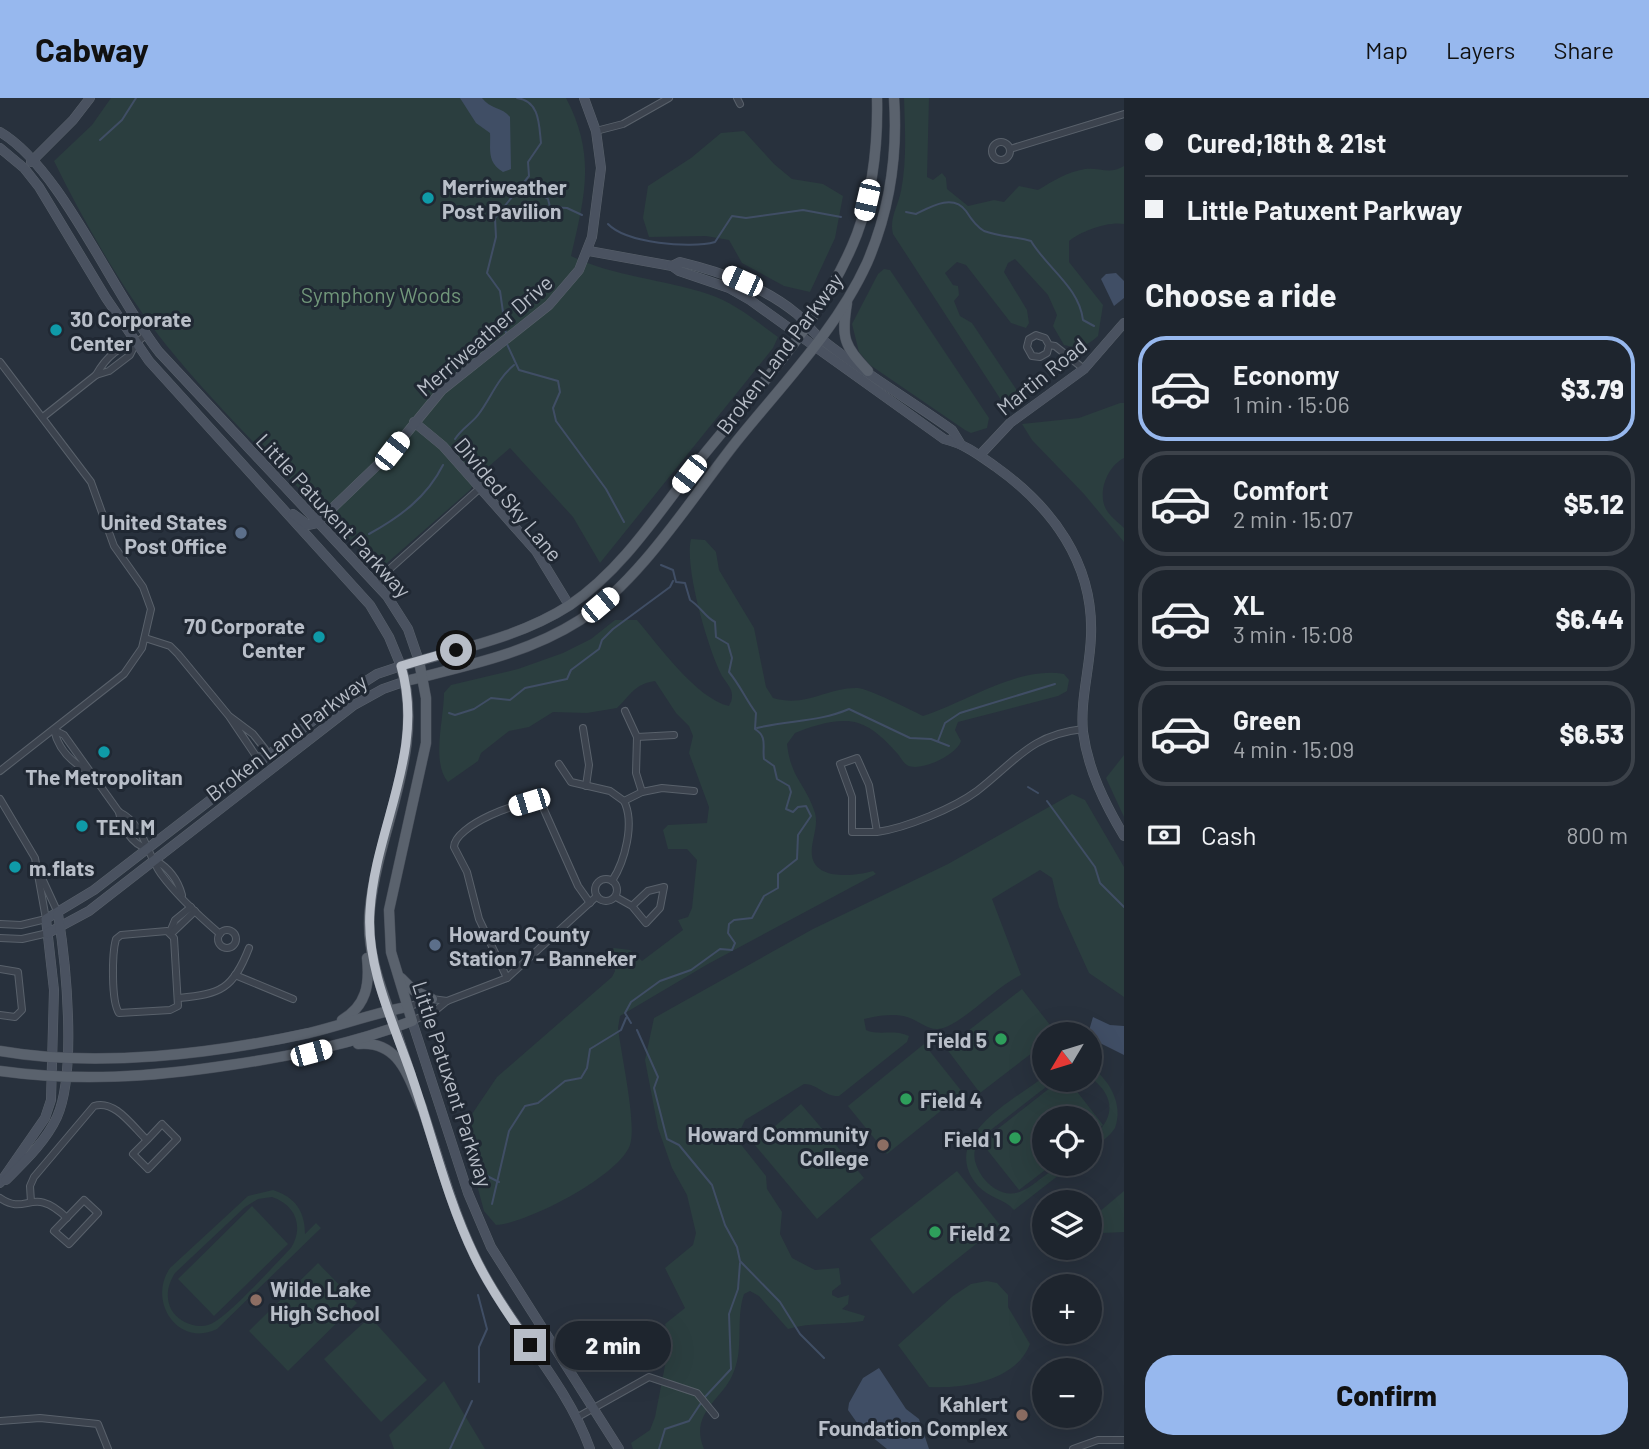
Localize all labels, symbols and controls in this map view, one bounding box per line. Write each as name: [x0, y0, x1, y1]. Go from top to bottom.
text: Cabway: [35, 29, 149, 69]
text: Map: [1365, 35, 1408, 64]
text: Layers: [1446, 35, 1515, 64]
text: Share: [1553, 35, 1614, 64]
text: Cured;18th & 21st: [1187, 127, 1386, 158]
place label: Merriweather Post Pavilion: [442, 174, 567, 223]
car: [853, 177, 882, 223]
marker: Merriweather Post Pavilion: [420, 190, 436, 206]
text: Little Patuxent Parkway: [1187, 194, 1462, 225]
car: [719, 263, 766, 299]
street label: Broken Land Parkway: [710, 267, 848, 438]
street label: Merriweather Drive: [411, 269, 557, 401]
text: Choose a ride: [1145, 275, 1337, 313]
park label: Symphony Woods: [301, 282, 461, 307]
place label: 30 Corporate Center: [70, 306, 192, 355]
marker: 30 Corporate Center: [48, 322, 64, 338]
street label: Martin Road: [991, 332, 1091, 420]
icon: car: [1149, 357, 1212, 420]
text: Economy: [1233, 359, 1339, 390]
text: $3.79: [1561, 373, 1624, 404]
text: 1 min · 15:06: [1233, 390, 1349, 418]
street label: Little Patuxent Parkway: [252, 428, 417, 602]
car: [371, 428, 414, 474]
street label: Divided Sky Lane: [450, 432, 568, 566]
car: [668, 451, 711, 497]
icon: car: [1149, 472, 1212, 535]
text: Comfort: [1233, 474, 1329, 505]
text: $5.12: [1564, 488, 1624, 519]
text: 2 min · 15:07: [1233, 505, 1353, 533]
place label: United States Post Office: [101, 509, 227, 558]
marker: United States Post Office: [233, 525, 249, 541]
car: [578, 583, 623, 627]
icon: car: [1149, 587, 1212, 650]
text: XL: [1233, 589, 1264, 620]
text: $6.44: [1555, 603, 1624, 634]
place label: 70 Corporate Center: [184, 613, 305, 662]
text: 3 min · 15:08: [1233, 620, 1353, 648]
marker: 70 Corporate Center: [311, 629, 327, 645]
route start: [440, 634, 472, 666]
street label: Broken Land Parkway: [201, 668, 372, 806]
icon: car: [1149, 702, 1212, 765]
text: Green: [1233, 704, 1301, 735]
text: $6.53: [1559, 718, 1624, 749]
text: 4 min · 15:09: [1233, 735, 1354, 763]
marker: The Metropolitan: [96, 744, 112, 760]
place label: The Metropolitan: [25, 764, 183, 789]
car: [506, 786, 553, 818]
place label: TEN.M: [96, 814, 155, 839]
icon: cash: [1145, 816, 1183, 854]
marker: TEN.M: [74, 818, 90, 834]
text: Cash: [1201, 819, 1256, 850]
text: 800 m: [1566, 821, 1628, 849]
place label: m.flats: [29, 855, 95, 880]
marker: m.flats: [7, 859, 23, 875]
place label: Howard County Station 7 - Banneker: [449, 921, 637, 970]
marker: Howard County Station 7 - Banneker: [427, 937, 443, 953]
street label: Little Patuxent Parkway: [408, 978, 498, 1190]
north arrow: [1032, 1022, 1102, 1092]
map controls: [1032, 1022, 1102, 1428]
place label: Field 5: [926, 1027, 987, 1052]
marker: Field 5: [993, 1031, 1009, 1047]
car: [288, 1037, 335, 1069]
place label: Field 4: [920, 1087, 983, 1112]
marker: Field 4: [898, 1091, 914, 1107]
button: locate: [1032, 1106, 1102, 1176]
place label: Howard Community College: [688, 1121, 869, 1170]
place label: Field 1: [944, 1126, 1001, 1151]
marker: Field 1: [1007, 1130, 1023, 1146]
marker: Howard Community College: [875, 1137, 891, 1153]
button: layers: [1032, 1190, 1102, 1260]
place label: Field 2: [949, 1220, 1011, 1245]
marker: Field 2: [927, 1224, 943, 1240]
button: +: [1032, 1274, 1102, 1344]
place label: Wilde Lake High School: [270, 1276, 380, 1325]
marker: Wilde Lake High School: [248, 1292, 264, 1308]
callout: 2 min: [554, 1320, 670, 1370]
route end: [514, 1329, 546, 1361]
text: 2 min: [585, 1331, 641, 1359]
button: Confirm: [1145, 1355, 1628, 1435]
button: −: [1032, 1358, 1102, 1428]
place label: Kahlert Foundation Complex: [818, 1391, 1008, 1440]
marker: Kahlert Foundation Complex: [1014, 1407, 1030, 1423]

